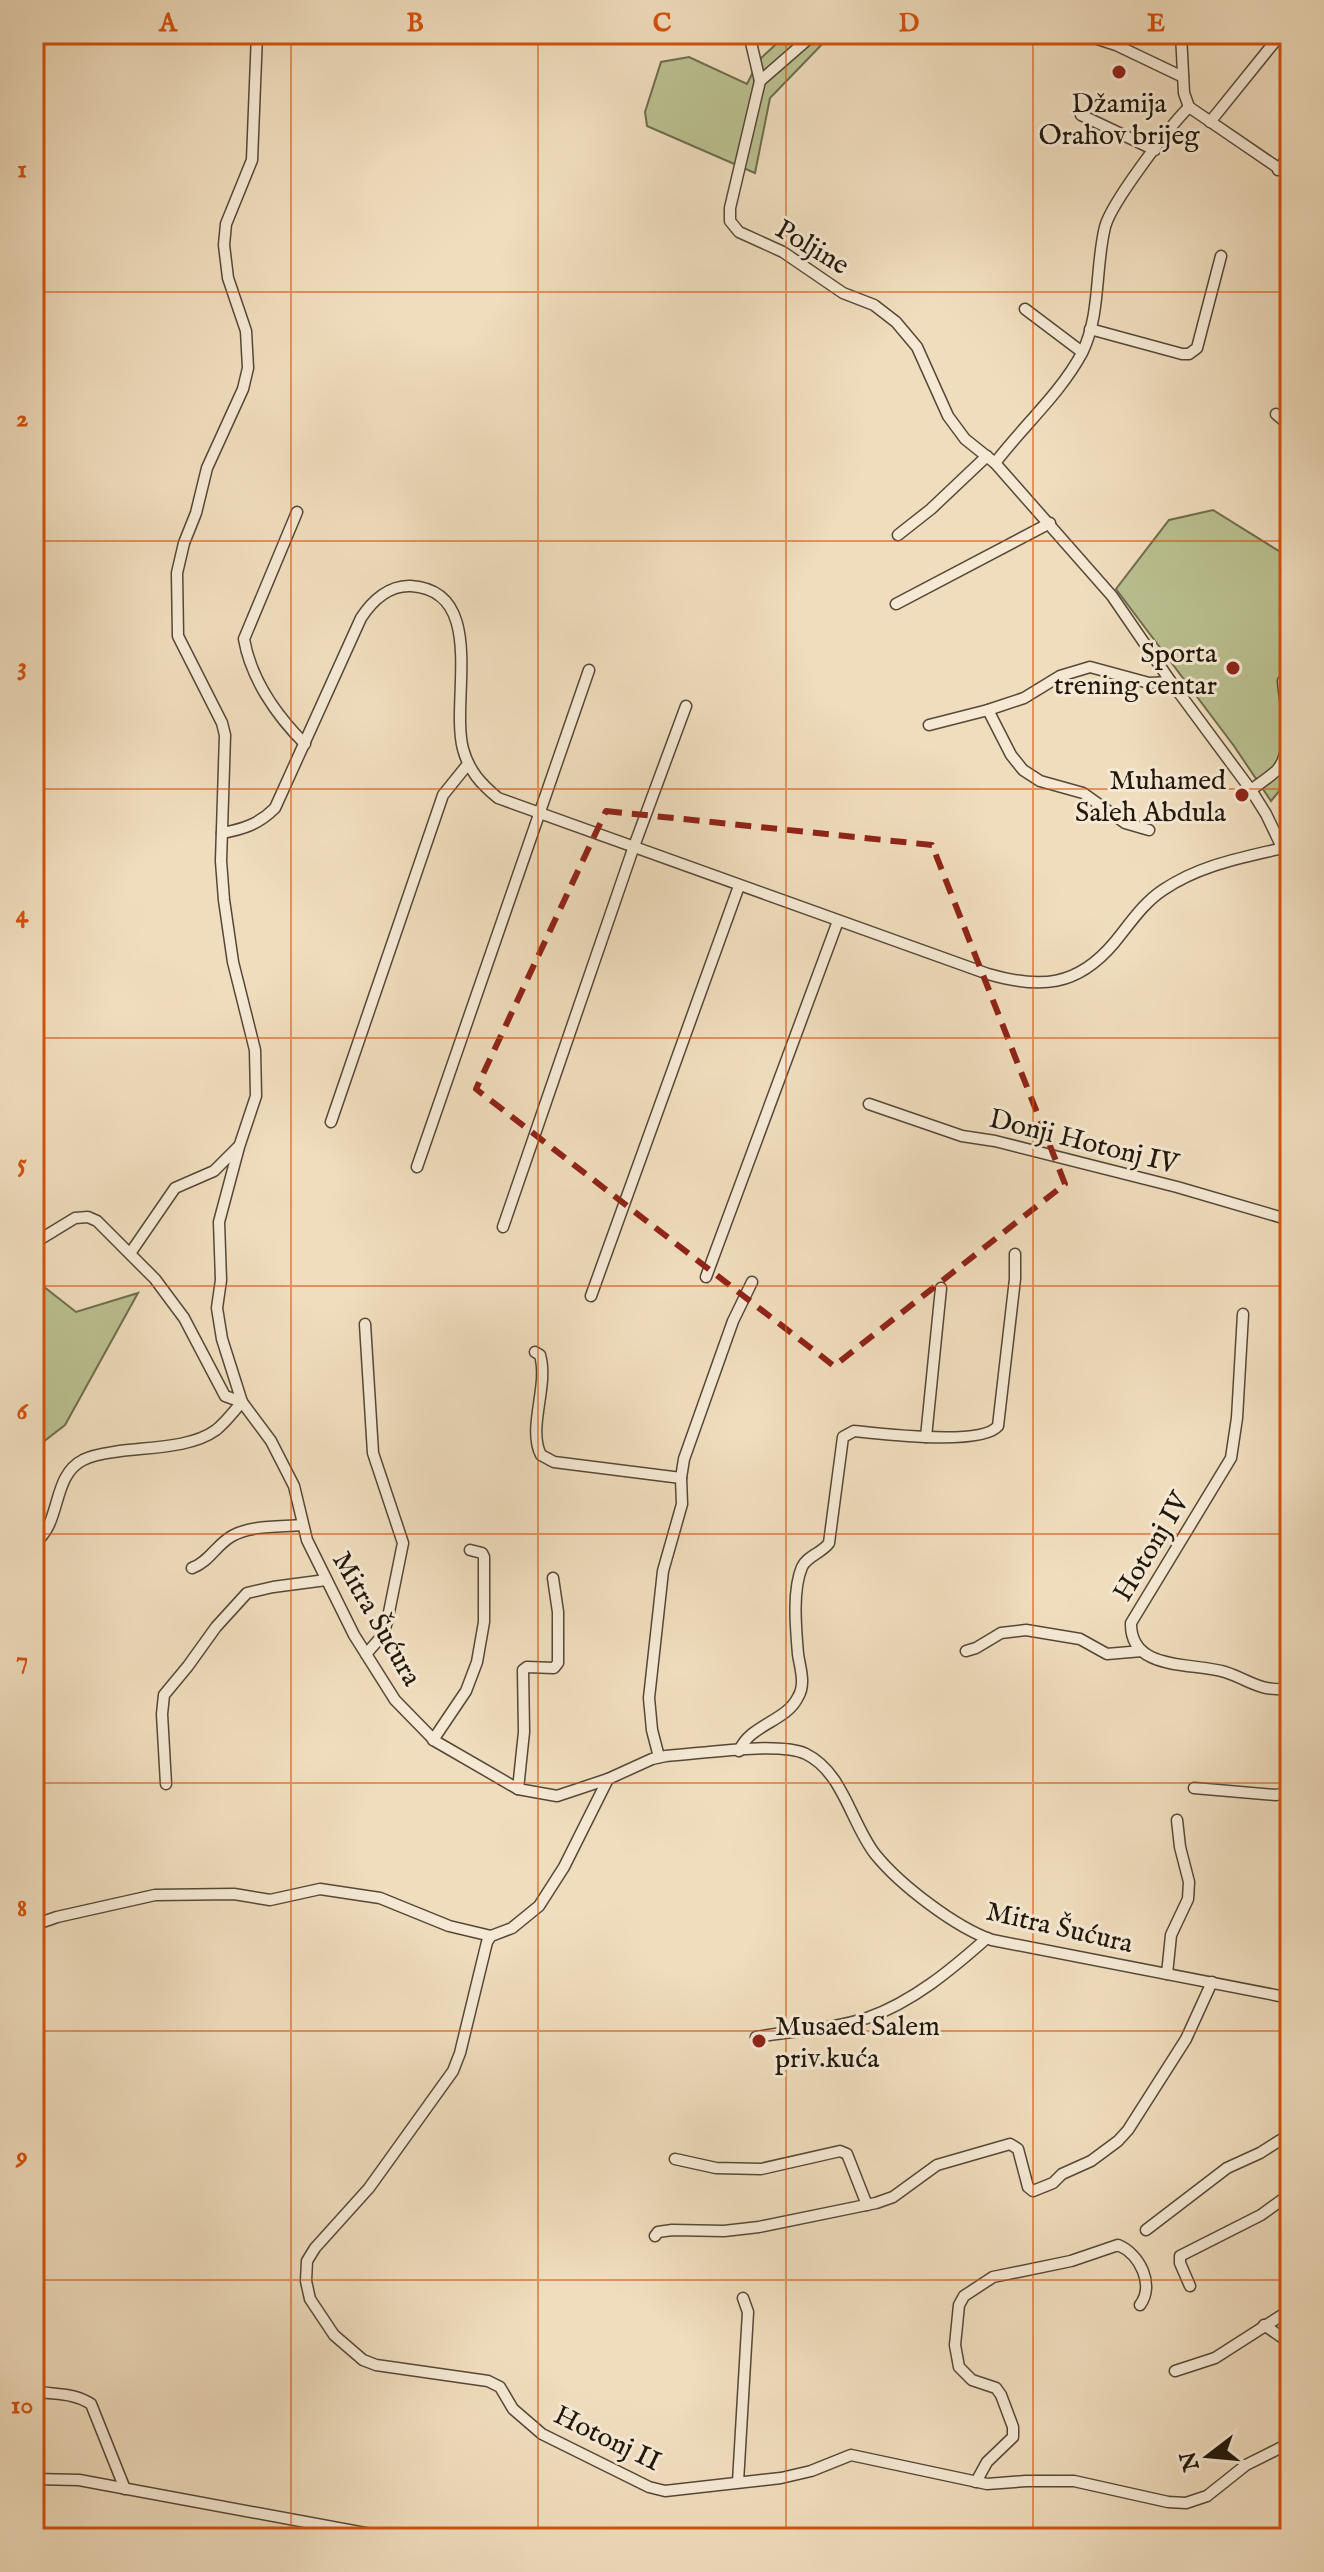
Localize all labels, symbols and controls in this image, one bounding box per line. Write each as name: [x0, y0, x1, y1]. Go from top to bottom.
text: A: [158, 7, 178, 40]
text: B: [406, 7, 424, 40]
text: C: [653, 7, 672, 40]
text: D: [899, 7, 920, 40]
text: E: [1147, 7, 1165, 40]
marker: Džamija Orahov brijeg: [1110, 63, 1128, 81]
place label: Džamija Orahov brijeg: [1039, 87, 1200, 154]
text: 1: [17, 153, 27, 186]
street label: Poljine: [768, 213, 855, 284]
text: 2: [16, 402, 28, 435]
place label: Sporta trening centar: [1054, 637, 1218, 704]
text: 3: [17, 650, 27, 683]
marker: Sporta trening centar: [1224, 659, 1242, 677]
place label: Muhamed Saleh Abdula: [1075, 764, 1227, 831]
marker: Muhamed Saleh Abdula: [1233, 786, 1251, 804]
text: 4: [16, 898, 30, 931]
street label: Donji Hotonj IV: [985, 1102, 1183, 1183]
text: 5: [17, 1147, 27, 1180]
text: 6: [17, 1395, 29, 1428]
street label: Hotonj IV: [1106, 1485, 1199, 1608]
street label: Mitra Šućura: [323, 1546, 429, 1694]
text: 7: [16, 1644, 28, 1677]
text: 8: [17, 1892, 27, 1925]
street label: Mitra Šućura: [983, 1895, 1137, 1963]
place label: Musaed Salem priv.kuća: [775, 2010, 940, 2077]
marker: Musaed Salem priv.kuća: [750, 2032, 768, 2050]
text: 9: [15, 2140, 28, 2173]
text: 10: [11, 2389, 33, 2422]
street label: Hotonj II: [548, 2398, 666, 2480]
north arrow: [1168, 2416, 1248, 2496]
text: N: [1175, 2448, 1207, 2475]

